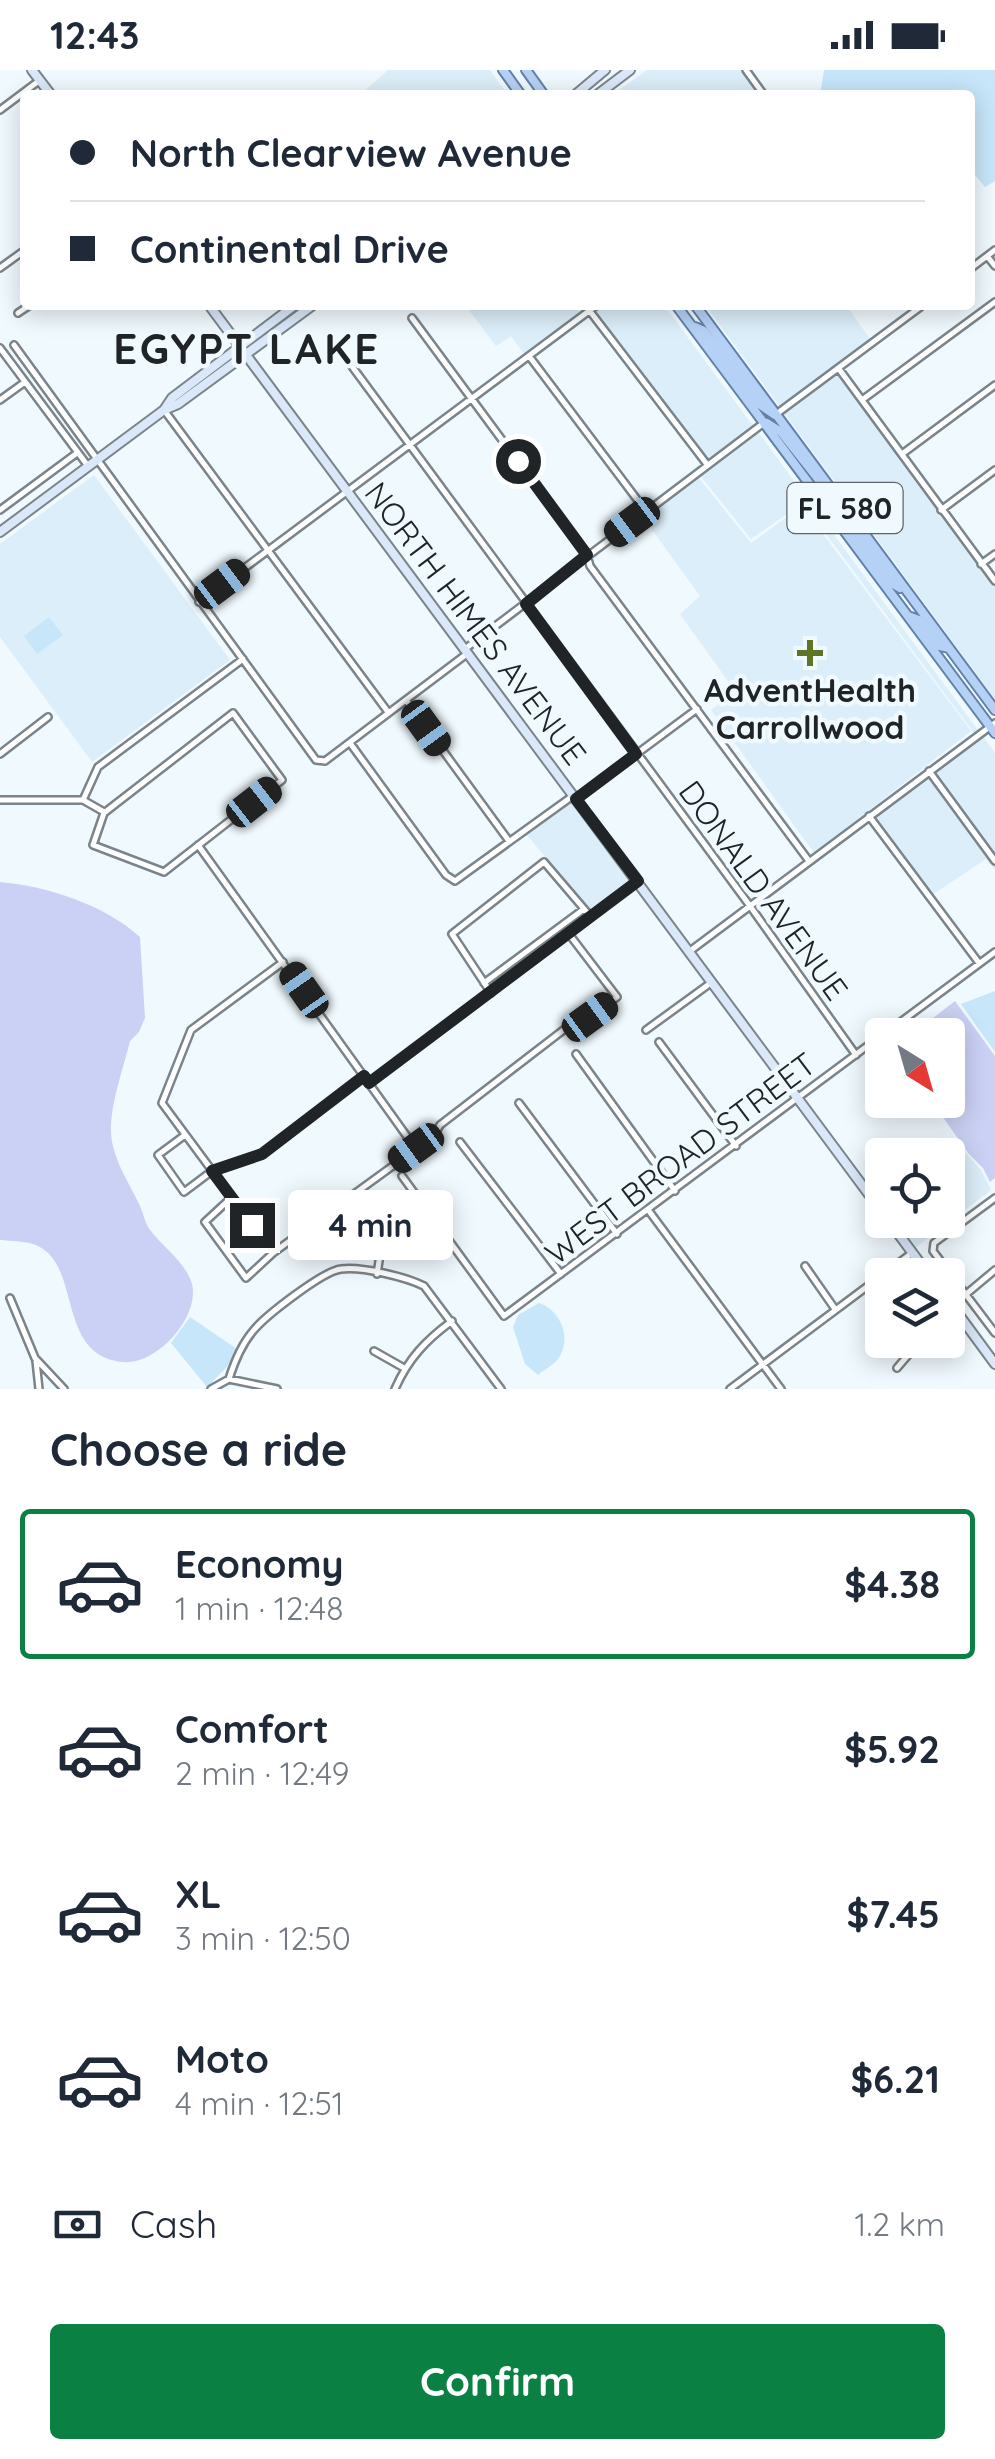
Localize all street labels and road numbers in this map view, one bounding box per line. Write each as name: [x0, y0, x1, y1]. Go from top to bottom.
street label: NORTH HIMES AVENUE: [357, 474, 595, 772]
road number: FL 580: [788, 483, 902, 533]
street label: DONALD AVENUE: [671, 772, 857, 1008]
street label: WEST BROAD STREET: [537, 1043, 823, 1273]

